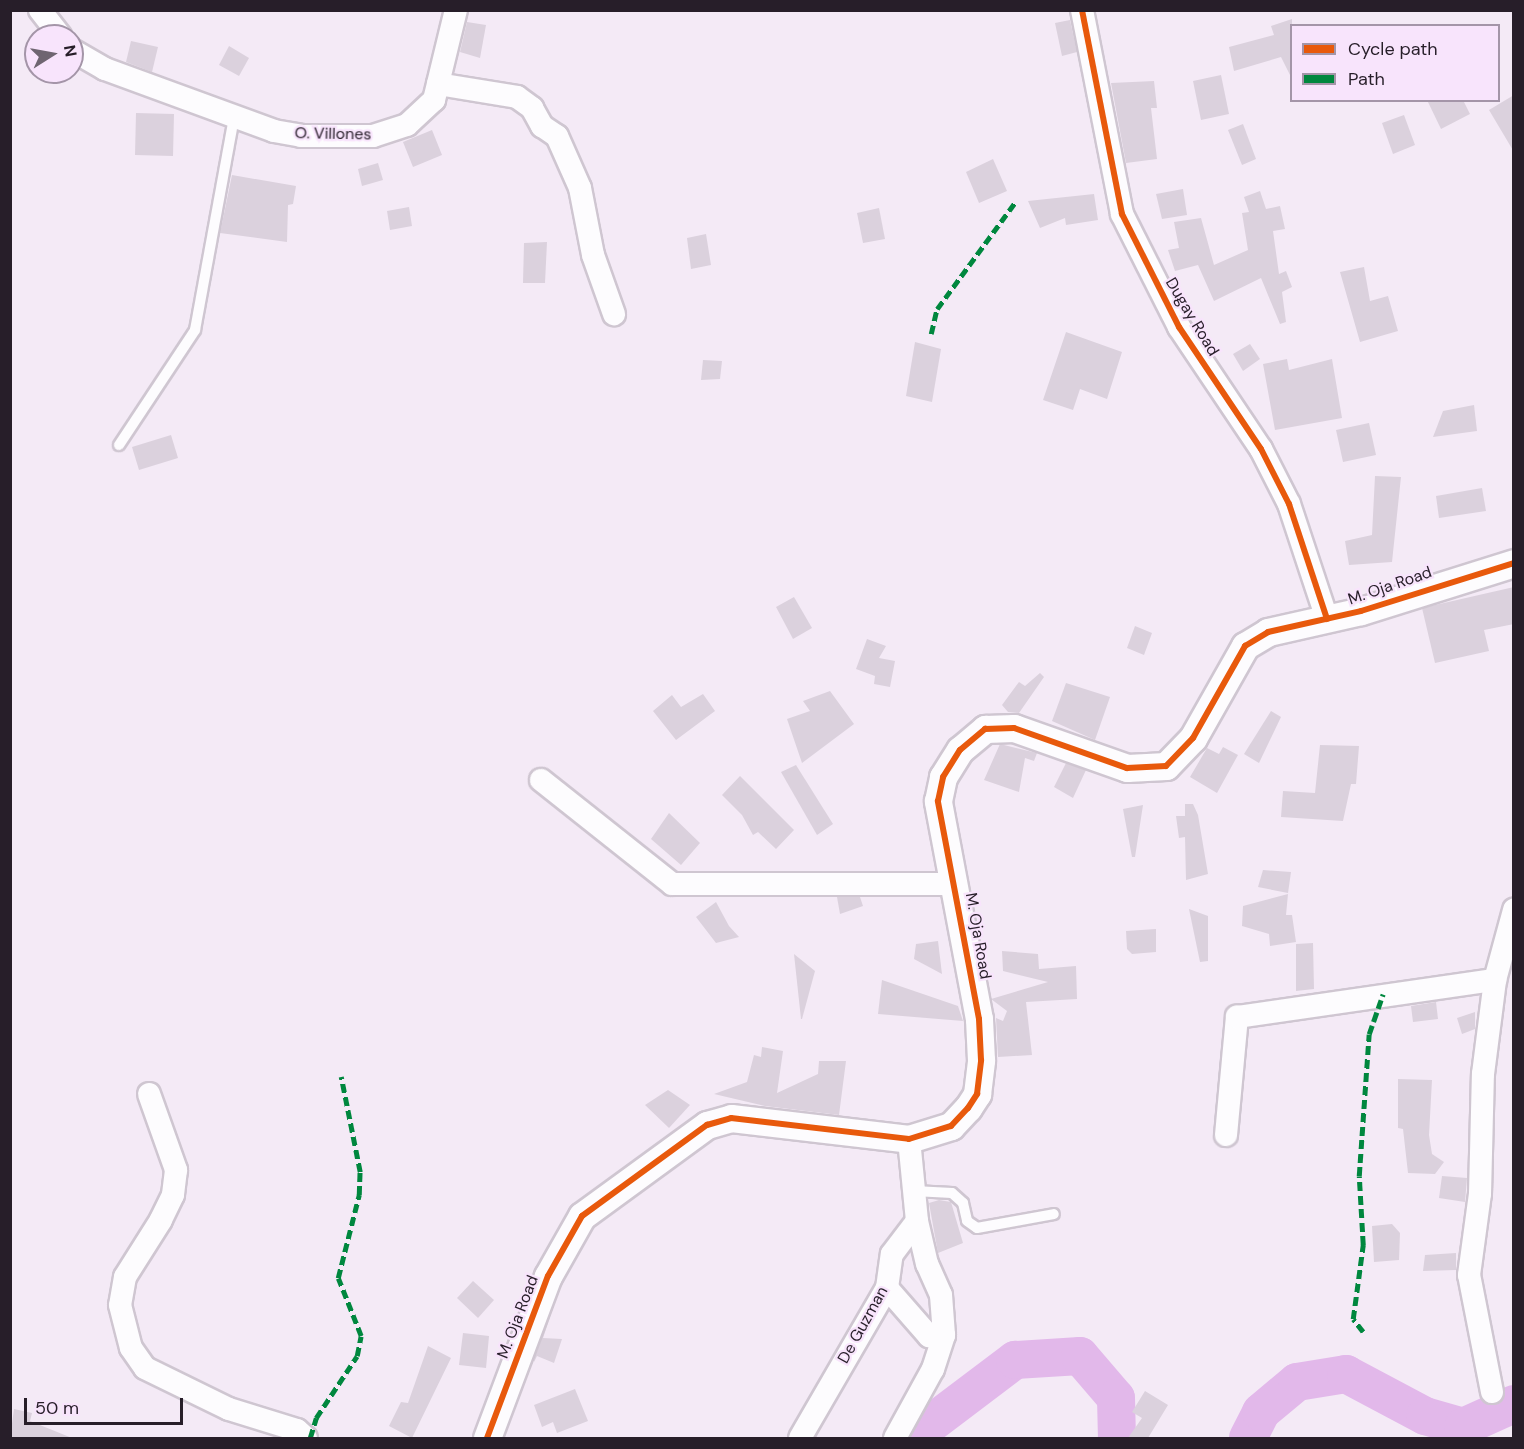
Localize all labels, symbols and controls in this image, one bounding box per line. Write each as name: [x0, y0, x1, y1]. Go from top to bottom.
north arrow: [24, 24, 84, 84]
legend: [1290, 24, 1500, 102]
text: Cycle path: [1348, 37, 1438, 61]
text: N: [59, 43, 82, 59]
text: Path: [1348, 67, 1385, 91]
street label: O. Villones: [294, 124, 372, 144]
street label: Dugay Road: [1161, 274, 1223, 360]
street label: M. Oja Road: [1346, 563, 1434, 609]
street label: M. Oja Road: [961, 891, 995, 981]
street label: M. Oja Road: [493, 1273, 543, 1361]
street label: De Guzman: [834, 1283, 892, 1367]
scale bar: [27, 1386, 186, 1424]
text: 50 m: [35, 1396, 79, 1420]

